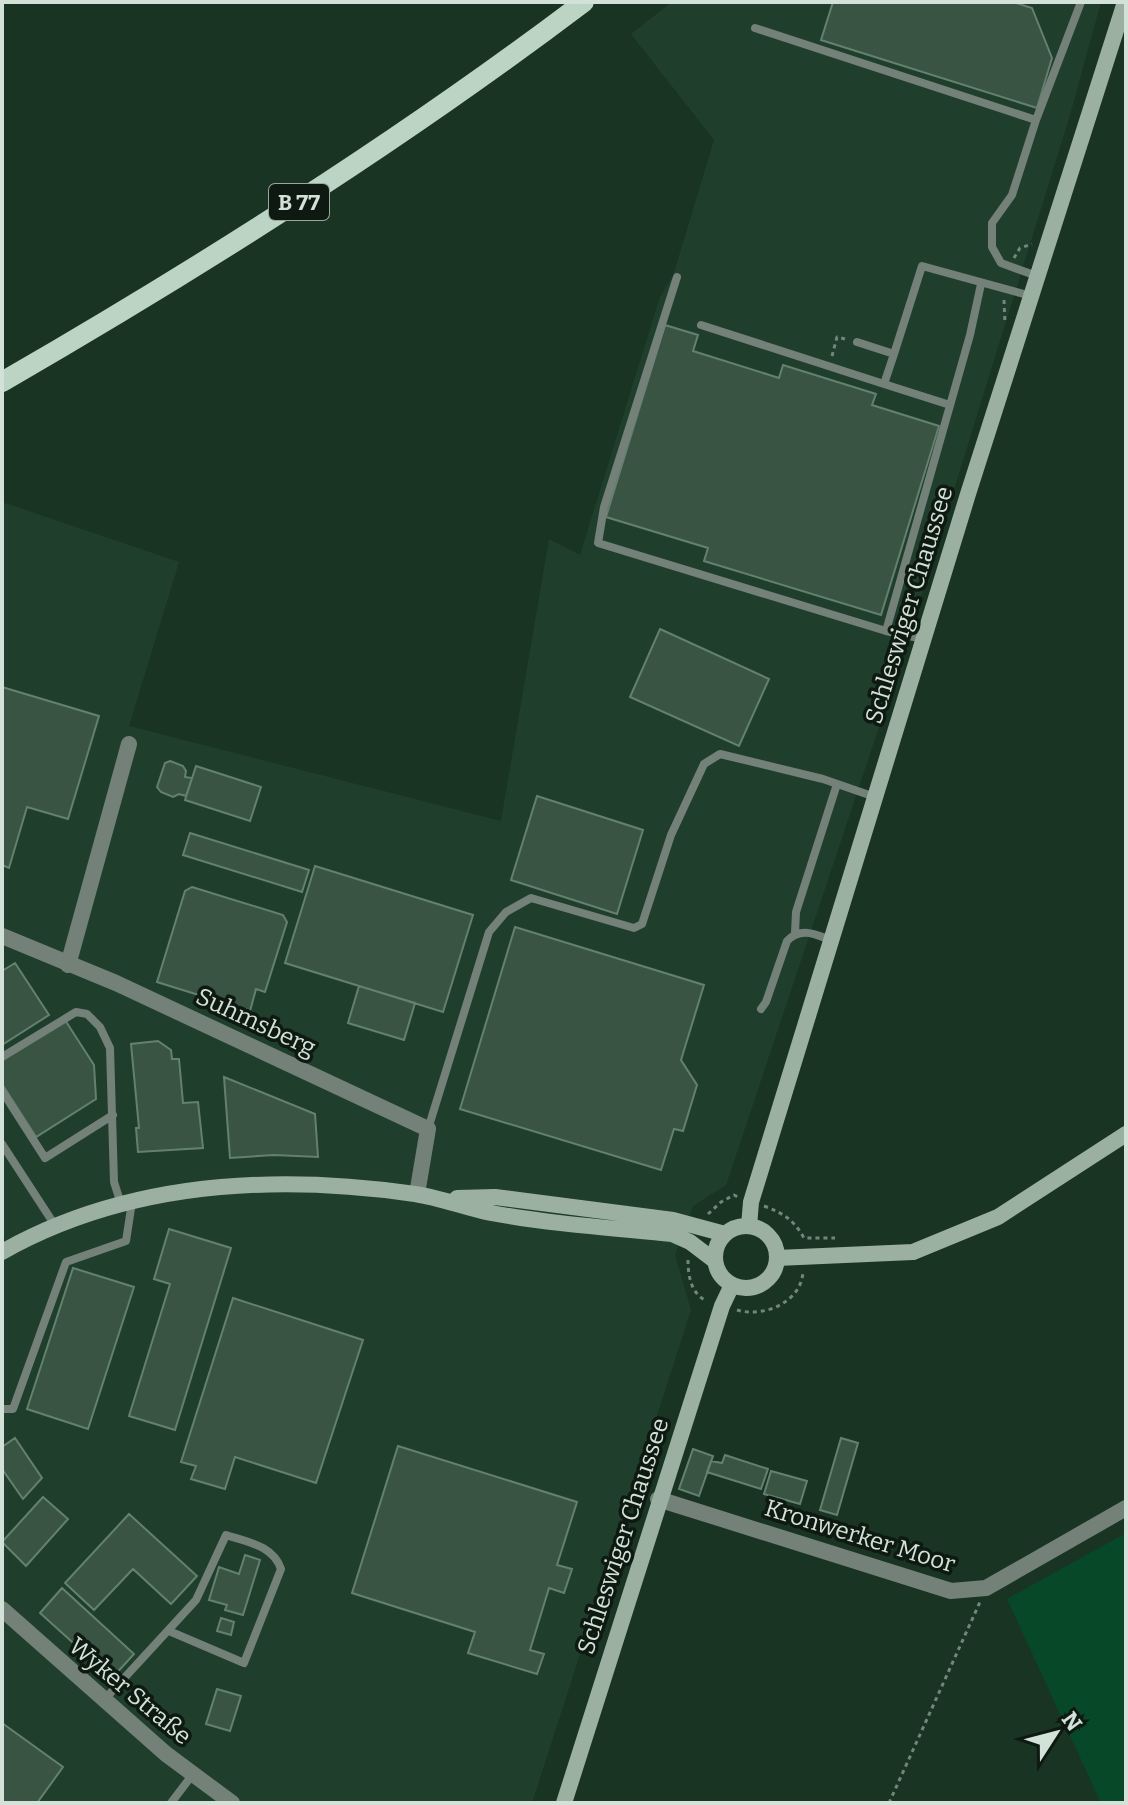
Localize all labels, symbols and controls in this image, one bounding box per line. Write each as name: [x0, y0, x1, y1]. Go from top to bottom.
road number: B 77: [269, 184, 329, 220]
street label: Schleswiger Chaussee: [860, 483, 958, 727]
street label: Suhmsberg: [192, 982, 320, 1062]
street label: Schleswiger Chaussee: [572, 1414, 674, 1658]
street label: Kronwerker Moor: [761, 1494, 959, 1578]
street label: Wyker Straße: [63, 1632, 197, 1750]
north arrow: [1016, 1693, 1096, 1773]
text: N: [1056, 1707, 1088, 1736]

